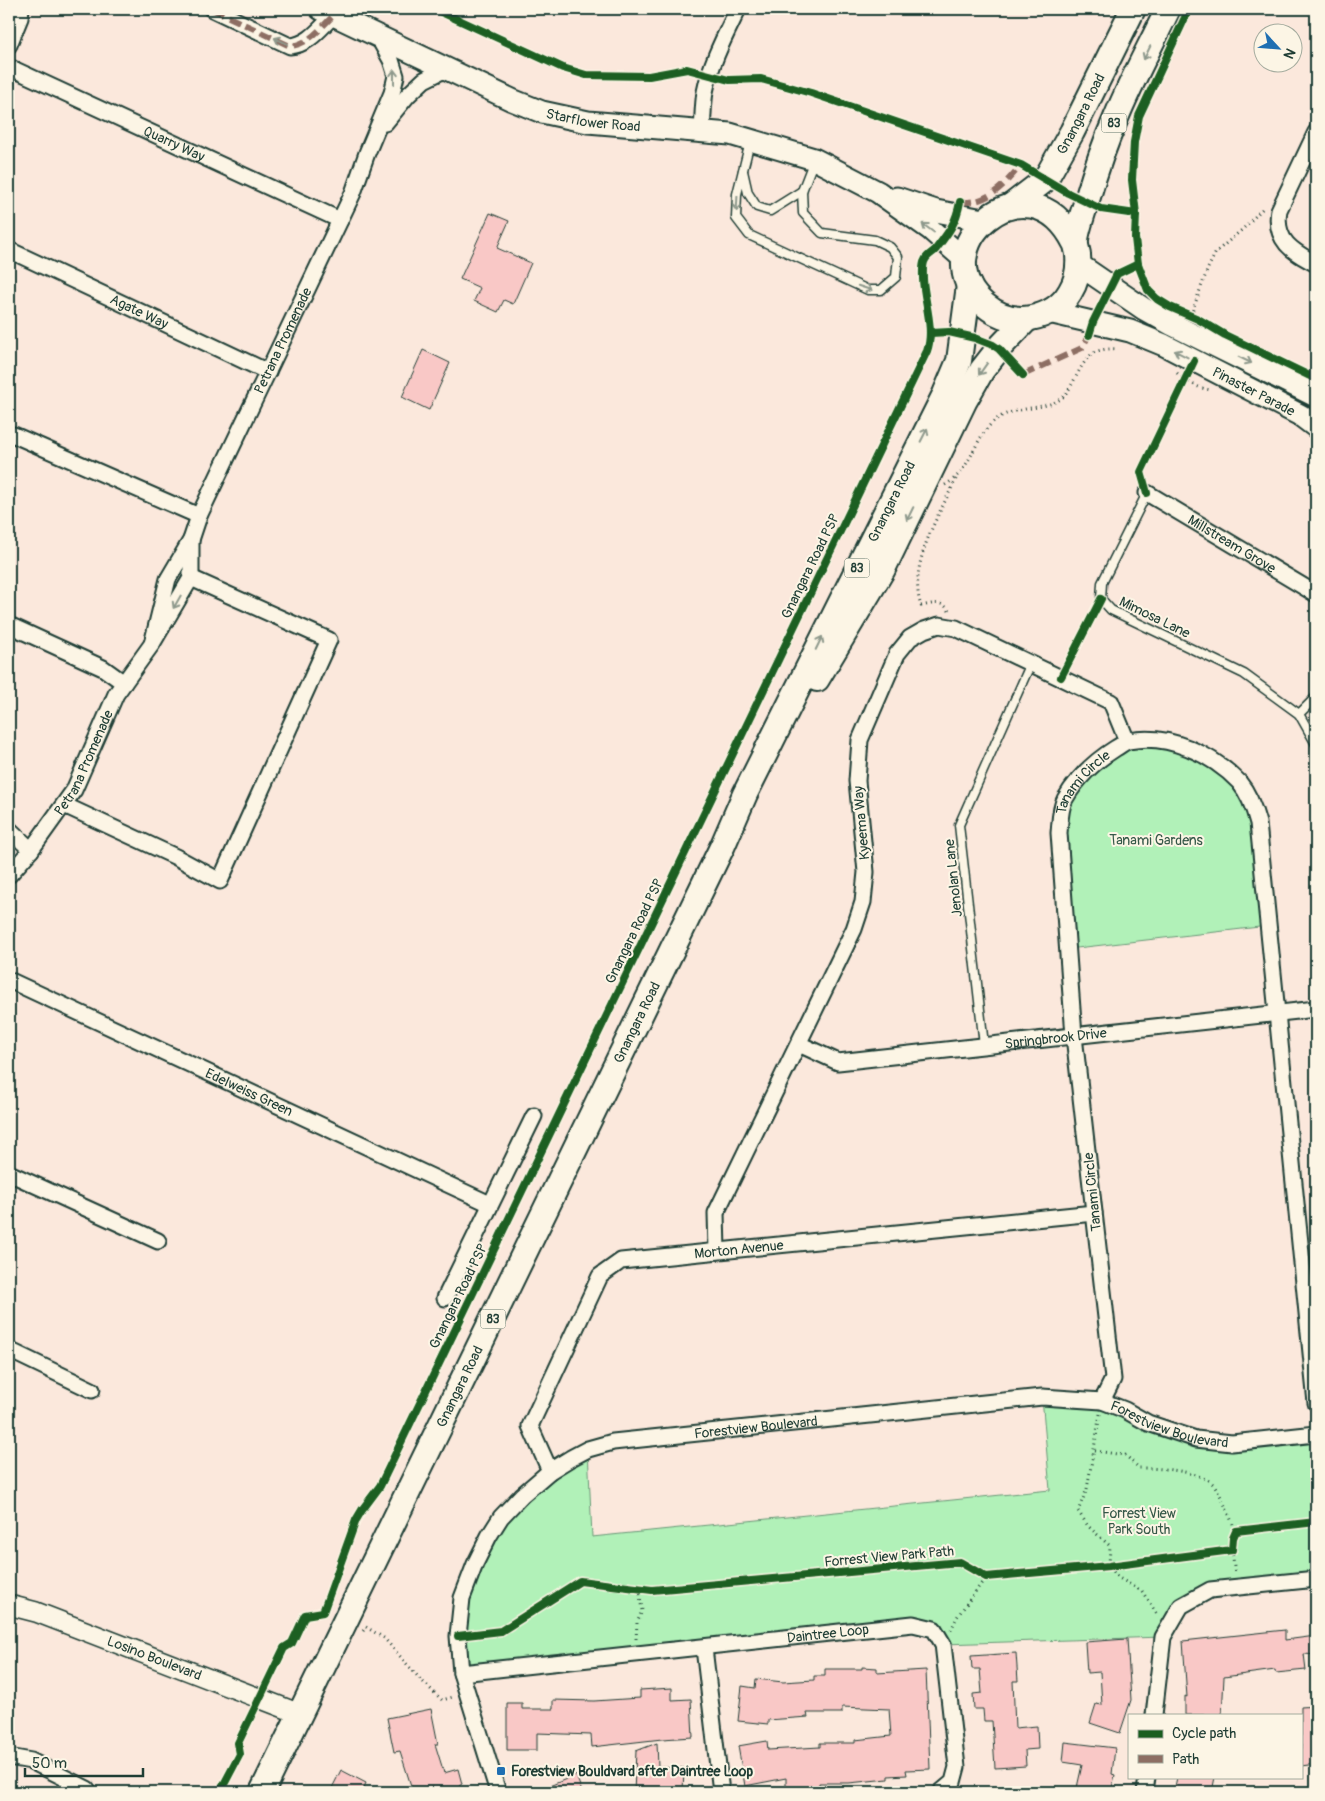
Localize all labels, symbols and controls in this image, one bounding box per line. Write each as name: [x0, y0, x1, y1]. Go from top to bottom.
north arrow: [1252, 22, 1302, 72]
one-way arrow: [273, 36, 288, 46]
one-way arrow: [1142, 45, 1151, 60]
text: N: [1280, 45, 1299, 61]
one-way arrow: [389, 70, 399, 86]
street label: Gnangara Road: [1053, 71, 1109, 157]
street label: Starflower Road: [545, 105, 641, 135]
road number: 83: [1102, 114, 1126, 132]
street label: Quarry Way: [141, 122, 207, 165]
one-way arrow: [732, 196, 741, 212]
one-way arrow: [921, 223, 935, 233]
one-way arrow: [857, 283, 873, 293]
street label: Petrana Promenade: [251, 285, 316, 396]
street label: Agate Way: [107, 291, 171, 333]
one-way arrow: [1174, 349, 1189, 358]
one-way arrow: [1237, 356, 1252, 365]
one-way arrow: [978, 362, 988, 376]
street label: Pinaster Parade: [1209, 363, 1298, 420]
one-way arrow: [920, 428, 929, 443]
street label: Gnangara Road: [864, 458, 919, 545]
one-way arrow: [905, 506, 914, 521]
street label: Gnangara Road PSP: [778, 511, 843, 622]
street label: Millstream Grove: [1185, 511, 1279, 577]
road number: 83: [844, 558, 870, 578]
street label: Mimosa Lane: [1117, 593, 1193, 642]
one-way arrow: [171, 595, 181, 609]
one-way arrow: [815, 636, 824, 651]
street label: Petrana Promenade: [51, 707, 117, 819]
street label: Tanami Circle: [1053, 747, 1113, 815]
street label: Kyeema Way: [850, 785, 873, 861]
park label: Tanami Gardens: [1109, 832, 1203, 849]
street label: Jenolan Lane: [941, 838, 966, 918]
street label: Gnangara Road PSP: [602, 876, 667, 987]
street label: Gnangara Road: [610, 979, 664, 1066]
street label: Springbrook Drive: [1004, 1024, 1108, 1052]
street label: Edelweiss Green: [203, 1065, 295, 1120]
street label: Tanami Circle: [1080, 1152, 1105, 1232]
street label: Morton Avenue: [693, 1237, 784, 1263]
street label: Gnangara Road PSP: [426, 1241, 491, 1352]
road number: 83: [480, 1310, 506, 1328]
street label: Gnangara Road: [433, 1343, 487, 1430]
street label: Forestview Boulevard: [1108, 1397, 1229, 1452]
street label: Forestview Boulevard: [693, 1413, 819, 1442]
park label: Forrest View Park South: [1102, 1505, 1177, 1538]
street label: Forrest View Park Path: [824, 1542, 955, 1571]
street label: Daintree Loop: [786, 1621, 870, 1647]
street label: Losino Boulevard: [105, 1632, 204, 1684]
legend: [1128, 1714, 1302, 1778]
text: Cycle path: [1172, 1724, 1236, 1743]
scale bar: [25, 1746, 142, 1778]
text: Path: [1172, 1750, 1199, 1769]
text: 50 m: [32, 1754, 67, 1773]
place label: Forestview Bouldvard after Daintree Loop: [511, 1763, 754, 1780]
marker: Forestview Bouldvard after Daintree Loop: [495, 1765, 507, 1777]

